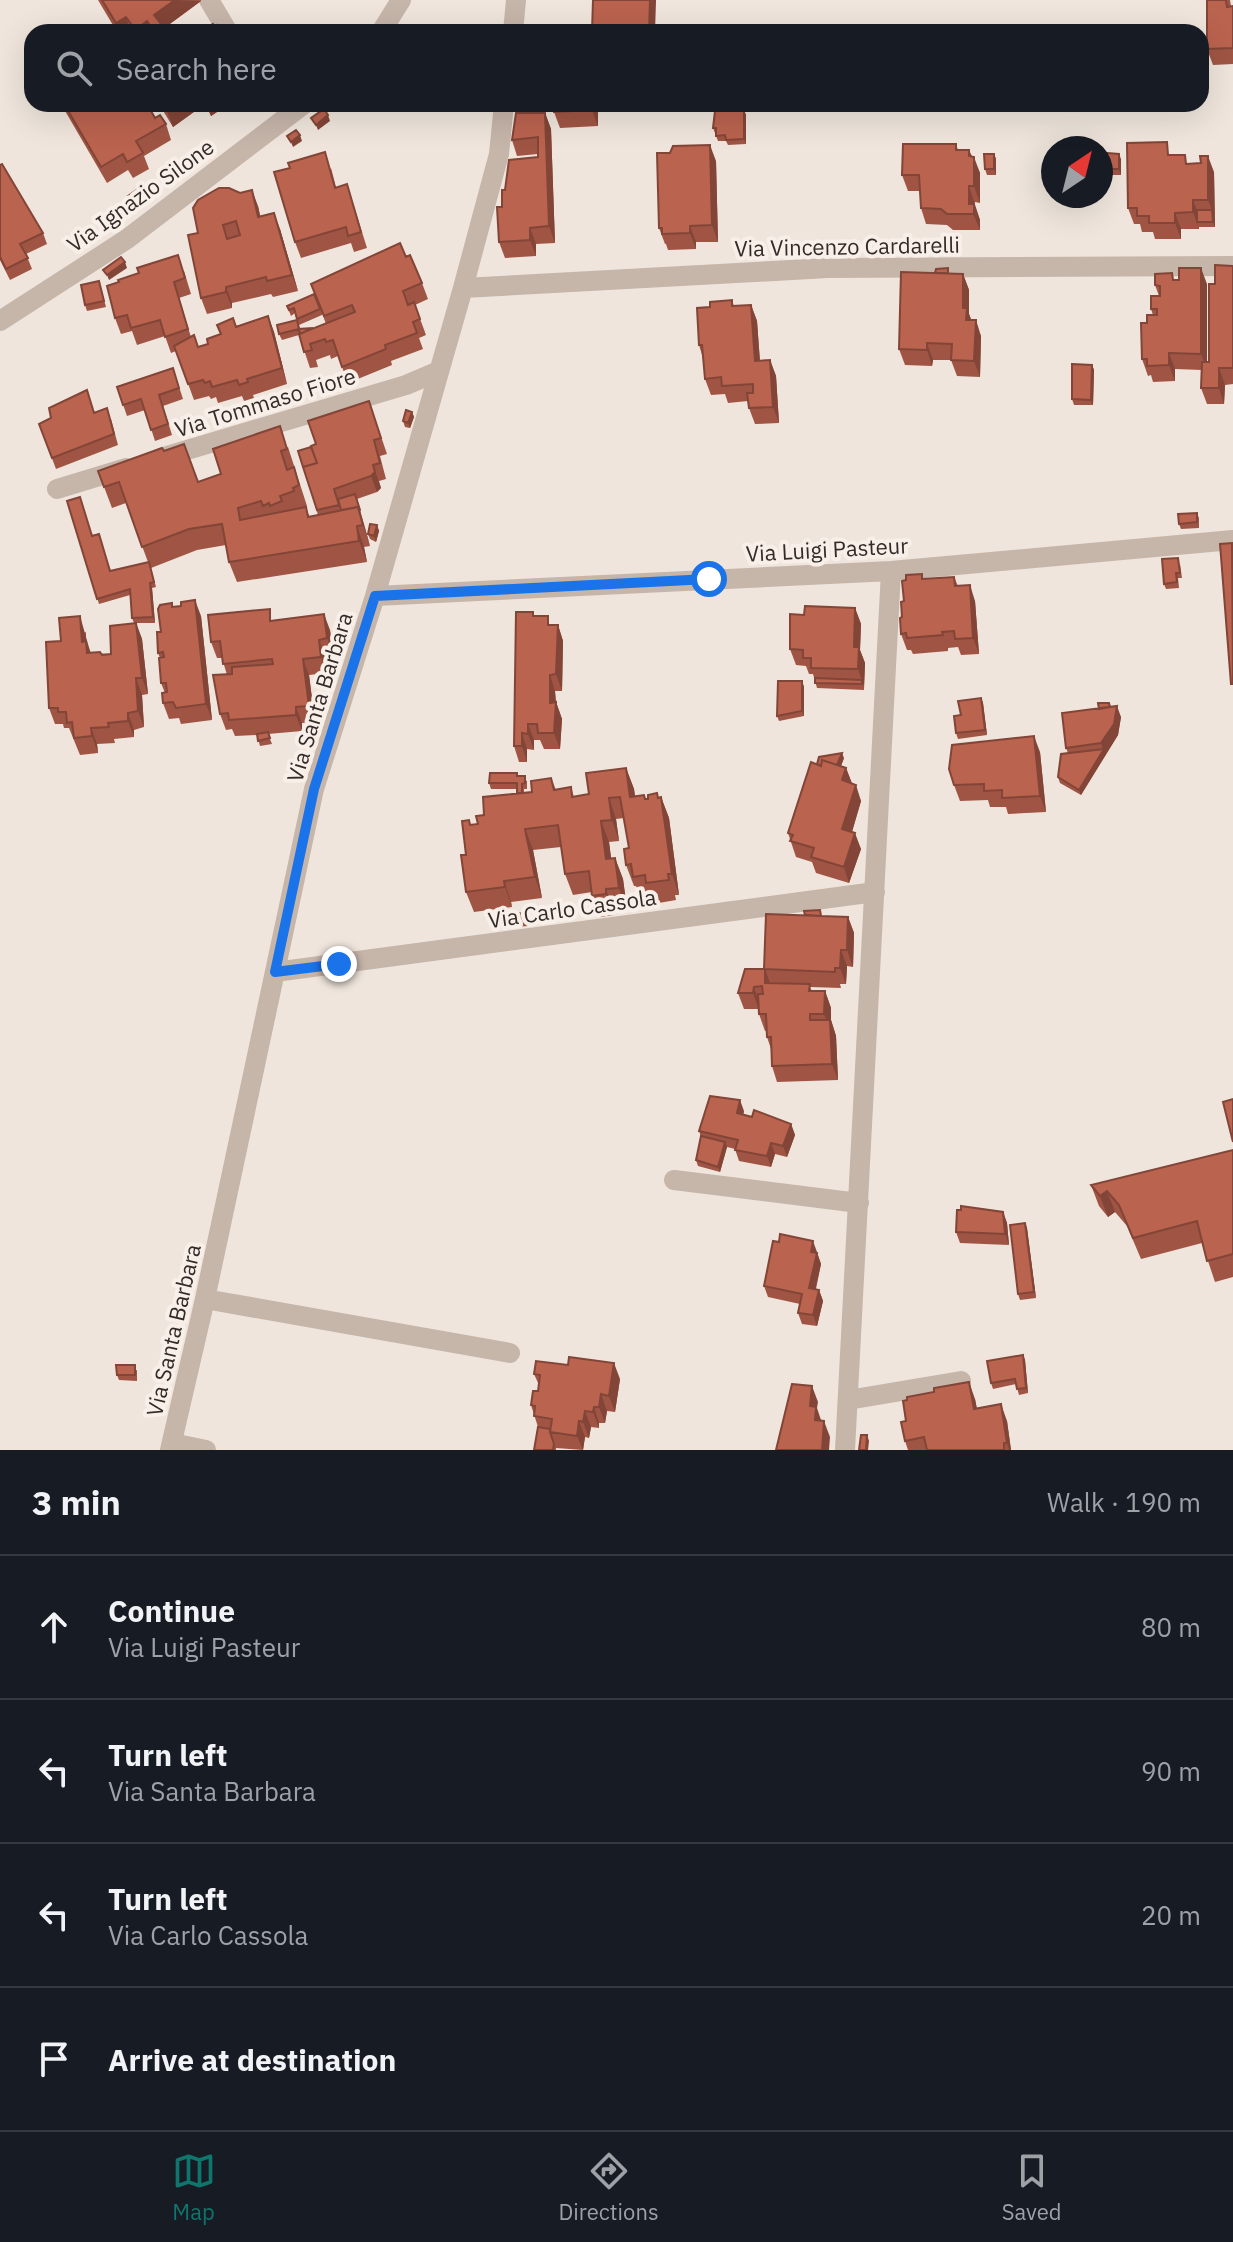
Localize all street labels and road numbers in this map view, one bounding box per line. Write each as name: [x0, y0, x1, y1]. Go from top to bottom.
street label: Via Ignazio Silone: [61, 132, 219, 258]
street label: Via Vincenzo Cardarelli: [734, 230, 960, 262]
street label: Via Tommaso Fiore: [171, 361, 359, 443]
street label: Via Luigi Pasteur: [745, 530, 909, 568]
street label: Via Santa Barbara: [279, 608, 359, 785]
street label: Via Carlo Cassola: [486, 882, 658, 934]
street label: Via Santa Barbara: [139, 1241, 207, 1419]

